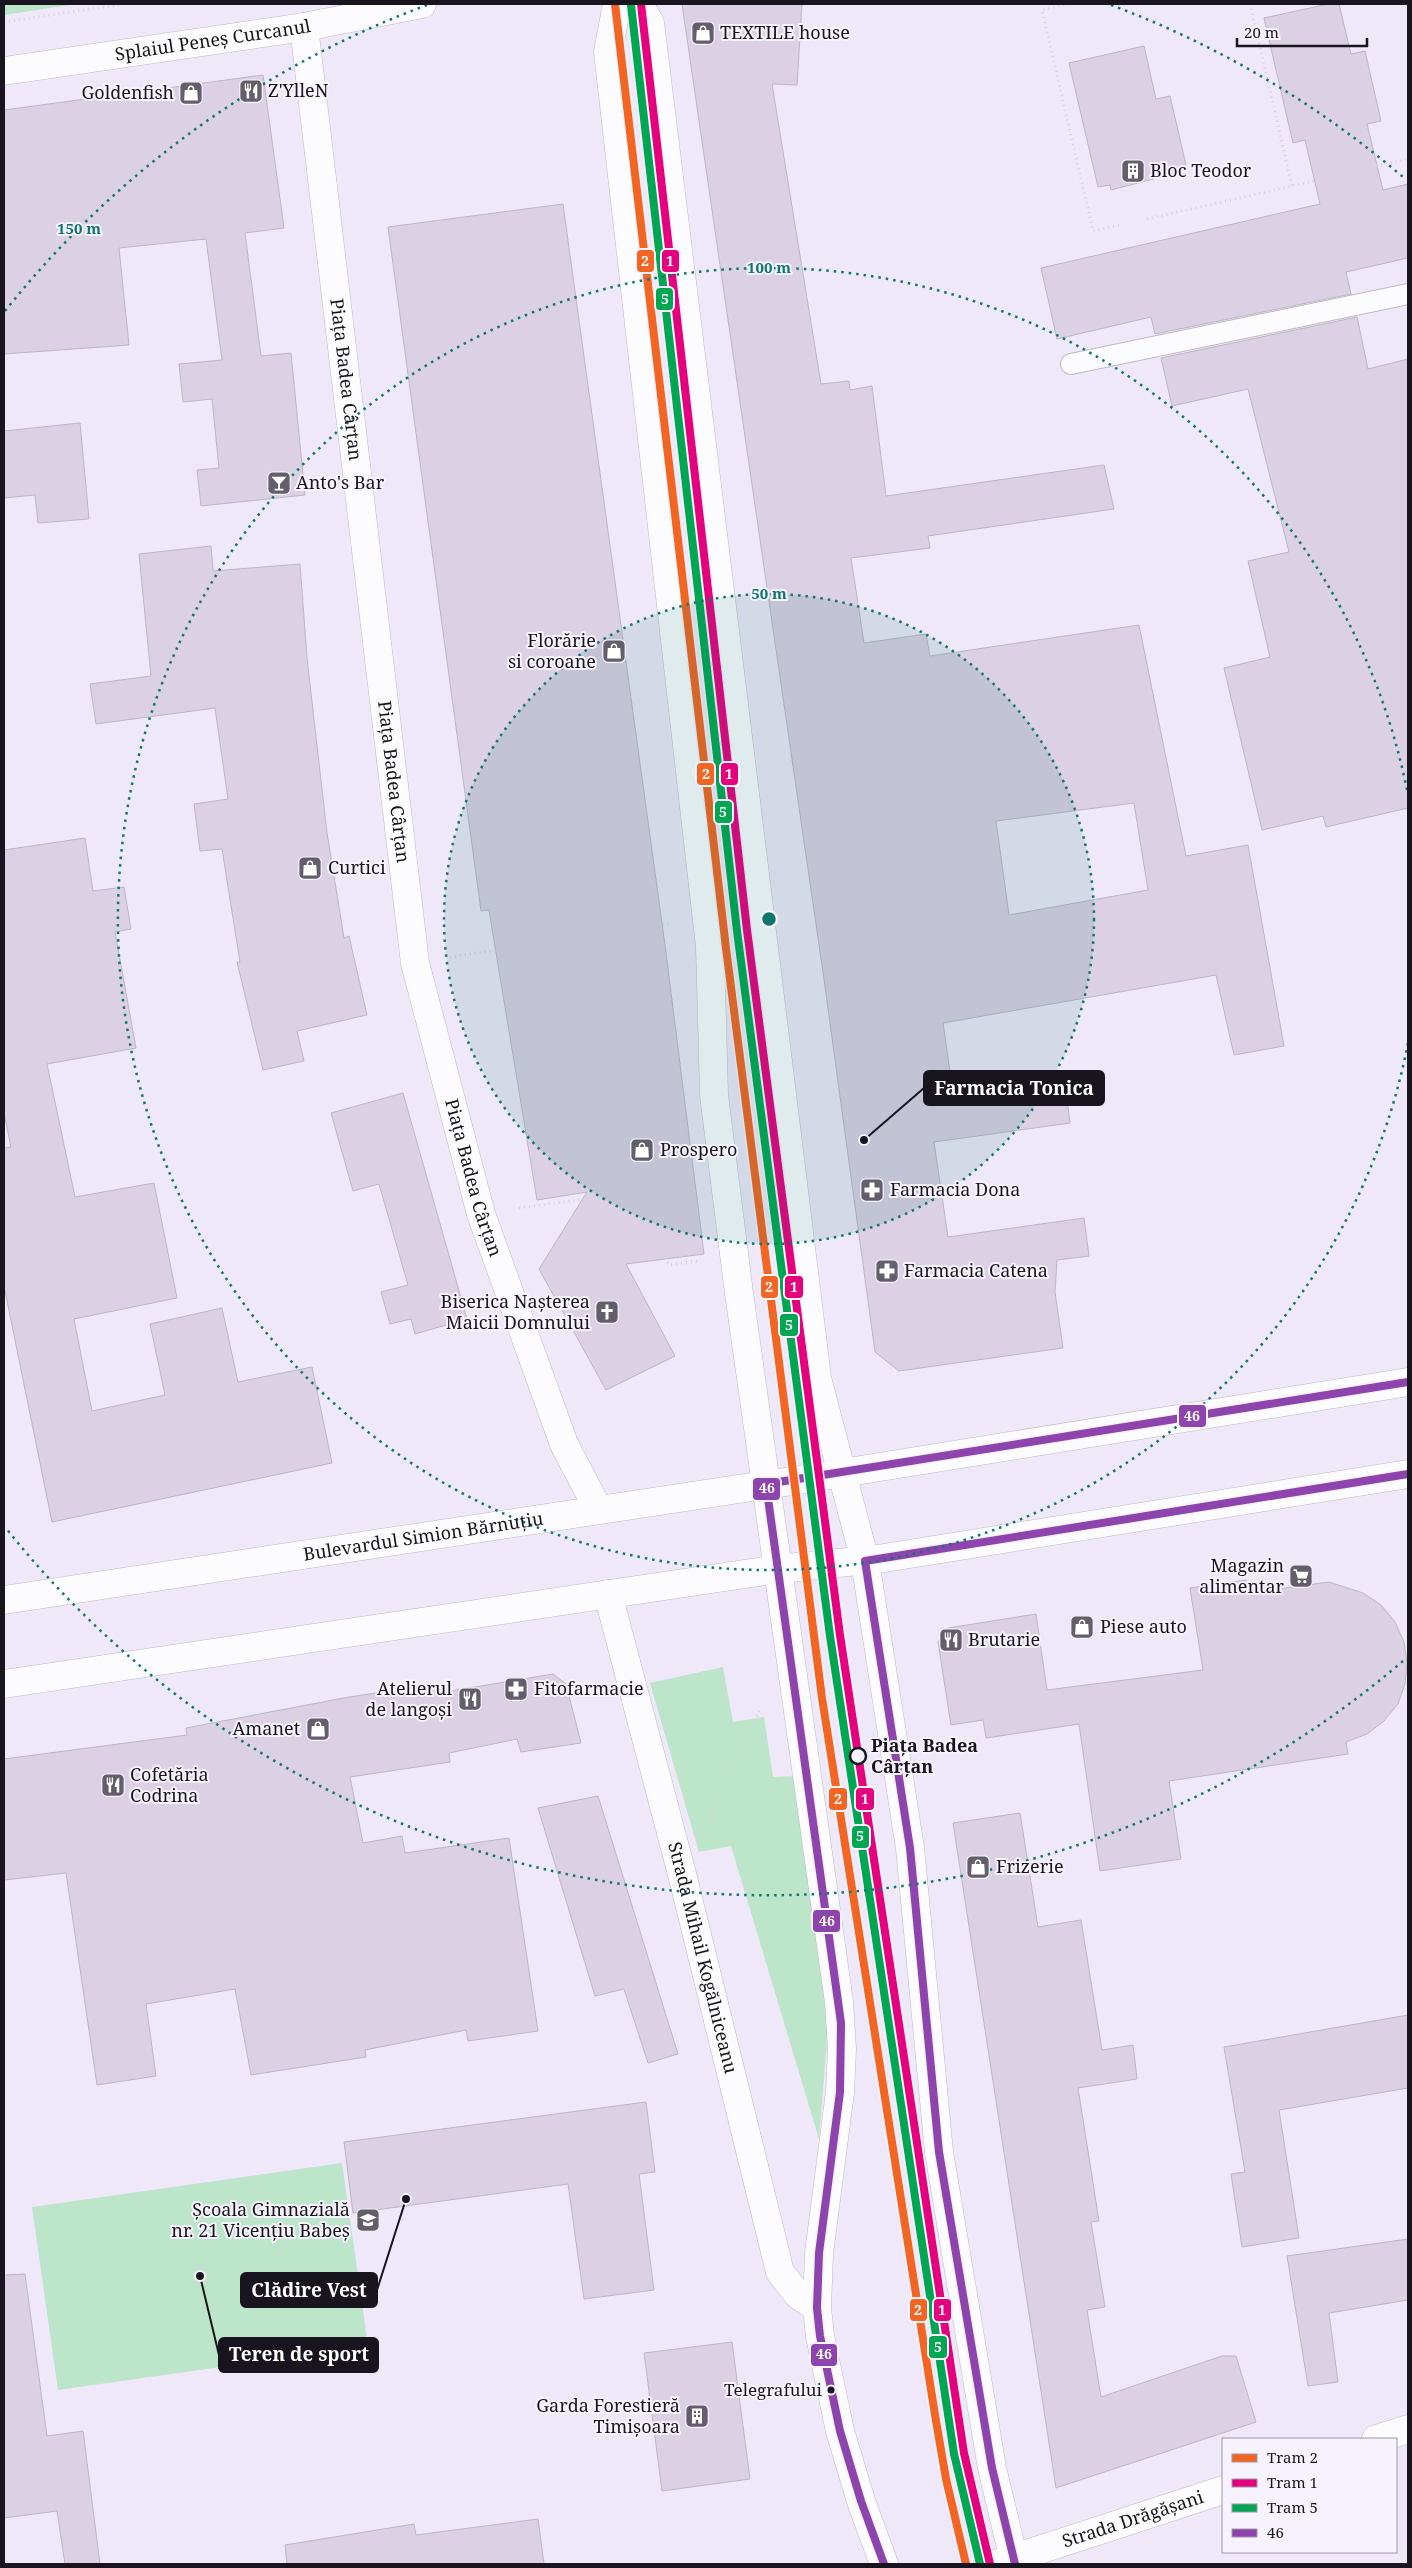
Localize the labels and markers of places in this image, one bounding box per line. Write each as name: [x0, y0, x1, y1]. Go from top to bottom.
shop icon: TEXTILE house: [690, 20, 716, 46]
place label: TEXTILE house: [720, 20, 850, 44]
restaurant icon: Z'YlleN: [238, 78, 264, 104]
place label: Z'YlleN: [268, 78, 329, 102]
place label: Goldenfish: [81, 80, 174, 104]
shop icon: Goldenfish: [178, 80, 204, 106]
building icon: Bloc Teodor: [1120, 158, 1146, 184]
place label: Bloc Teodor: [1150, 158, 1252, 182]
bar icon: Anto's Bar: [266, 470, 292, 496]
place label: Anto's Bar: [296, 470, 385, 494]
place label: Florărie si coroane: [508, 628, 596, 673]
shop icon: Florărie si coroane: [601, 638, 627, 664]
shop icon: Curtici: [297, 855, 323, 881]
place label: Curtici: [328, 855, 386, 879]
centre of rings: [760, 910, 778, 928]
callout: Farmacia Tonica: [924, 1071, 1104, 1105]
shop icon: Prospero: [629, 1137, 655, 1163]
place label: Prospero: [660, 1137, 737, 1161]
pharmacy icon: Farmacia Dona: [859, 1177, 885, 1203]
place label: Farmacia Dona: [890, 1177, 1020, 1201]
pharmacy icon: Farmacia Catena: [874, 1258, 900, 1284]
place label: Farmacia Catena: [904, 1258, 1048, 1282]
place label: Biserica Nașterea Maicii Domnului: [441, 1289, 590, 1334]
church icon: Biserica Nașterea Maicii Domnului: [594, 1299, 620, 1325]
place label: Magazin alimentar: [1199, 1553, 1285, 1598]
supermarket icon: Magazin alimentar: [1288, 1563, 1314, 1589]
shop icon: Piese auto: [1069, 1614, 1095, 1640]
place label: Piese auto: [1100, 1614, 1187, 1638]
restaurant icon: Brutarie: [938, 1627, 964, 1653]
place label: Brutarie: [968, 1627, 1040, 1651]
place label: Atelierul de langoși: [365, 1676, 452, 1721]
pharmacy icon: Fitofarmacie: [503, 1676, 529, 1702]
place label: Fitofarmacie: [534, 1676, 644, 1700]
restaurant icon: Atelierul de langoși: [457, 1686, 483, 1712]
place label: Amanet: [233, 1716, 300, 1740]
shop icon: Amanet: [305, 1716, 331, 1742]
place label: Piața Badea Cârțan: [871, 1733, 978, 1778]
marker: Piața Badea Cârțan: [849, 1747, 867, 1765]
place label: Cofetăria Codrina: [130, 1762, 209, 1807]
restaurant icon: Cofetăria Codrina: [100, 1772, 126, 1798]
shop icon: Frizerie: [965, 1854, 991, 1880]
place label: Frizerie: [996, 1854, 1064, 1878]
place label: Școala Gimnazială nr. 21 Vicențiu Babeș: [171, 2197, 350, 2242]
school or university icon: Școala Gimnazială nr. 21 Vicențiu Babeș: [355, 2207, 381, 2233]
callout: Clădire Vest: [241, 2273, 377, 2307]
callout: Teren de sport: [219, 2338, 378, 2372]
place label: Telegrafului: [724, 2378, 823, 2401]
marker: Telegrafului: [826, 2385, 836, 2395]
place label: Garda Forestieră Timișoara: [536, 2393, 680, 2438]
building icon: Garda Forestieră Timișoara: [684, 2403, 710, 2429]

